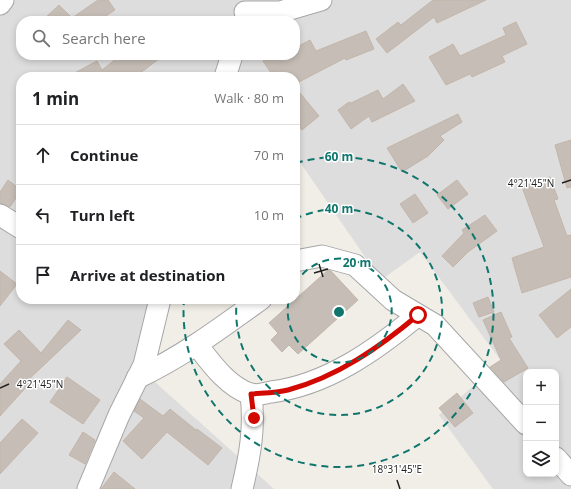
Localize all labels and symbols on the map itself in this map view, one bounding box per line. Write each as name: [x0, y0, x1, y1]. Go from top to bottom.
text: 60 m: [325, 148, 353, 165]
text: 4°21'45"N: [508, 176, 554, 190]
text: 40 m: [325, 200, 353, 217]
text: 20 m: [343, 254, 371, 271]
centre of rings: [332, 305, 346, 319]
route start: [409, 306, 427, 324]
text: 4°21'45"N: [17, 377, 63, 391]
route end: [245, 409, 263, 427]
text: 18°31'45"E: [372, 462, 422, 476]

